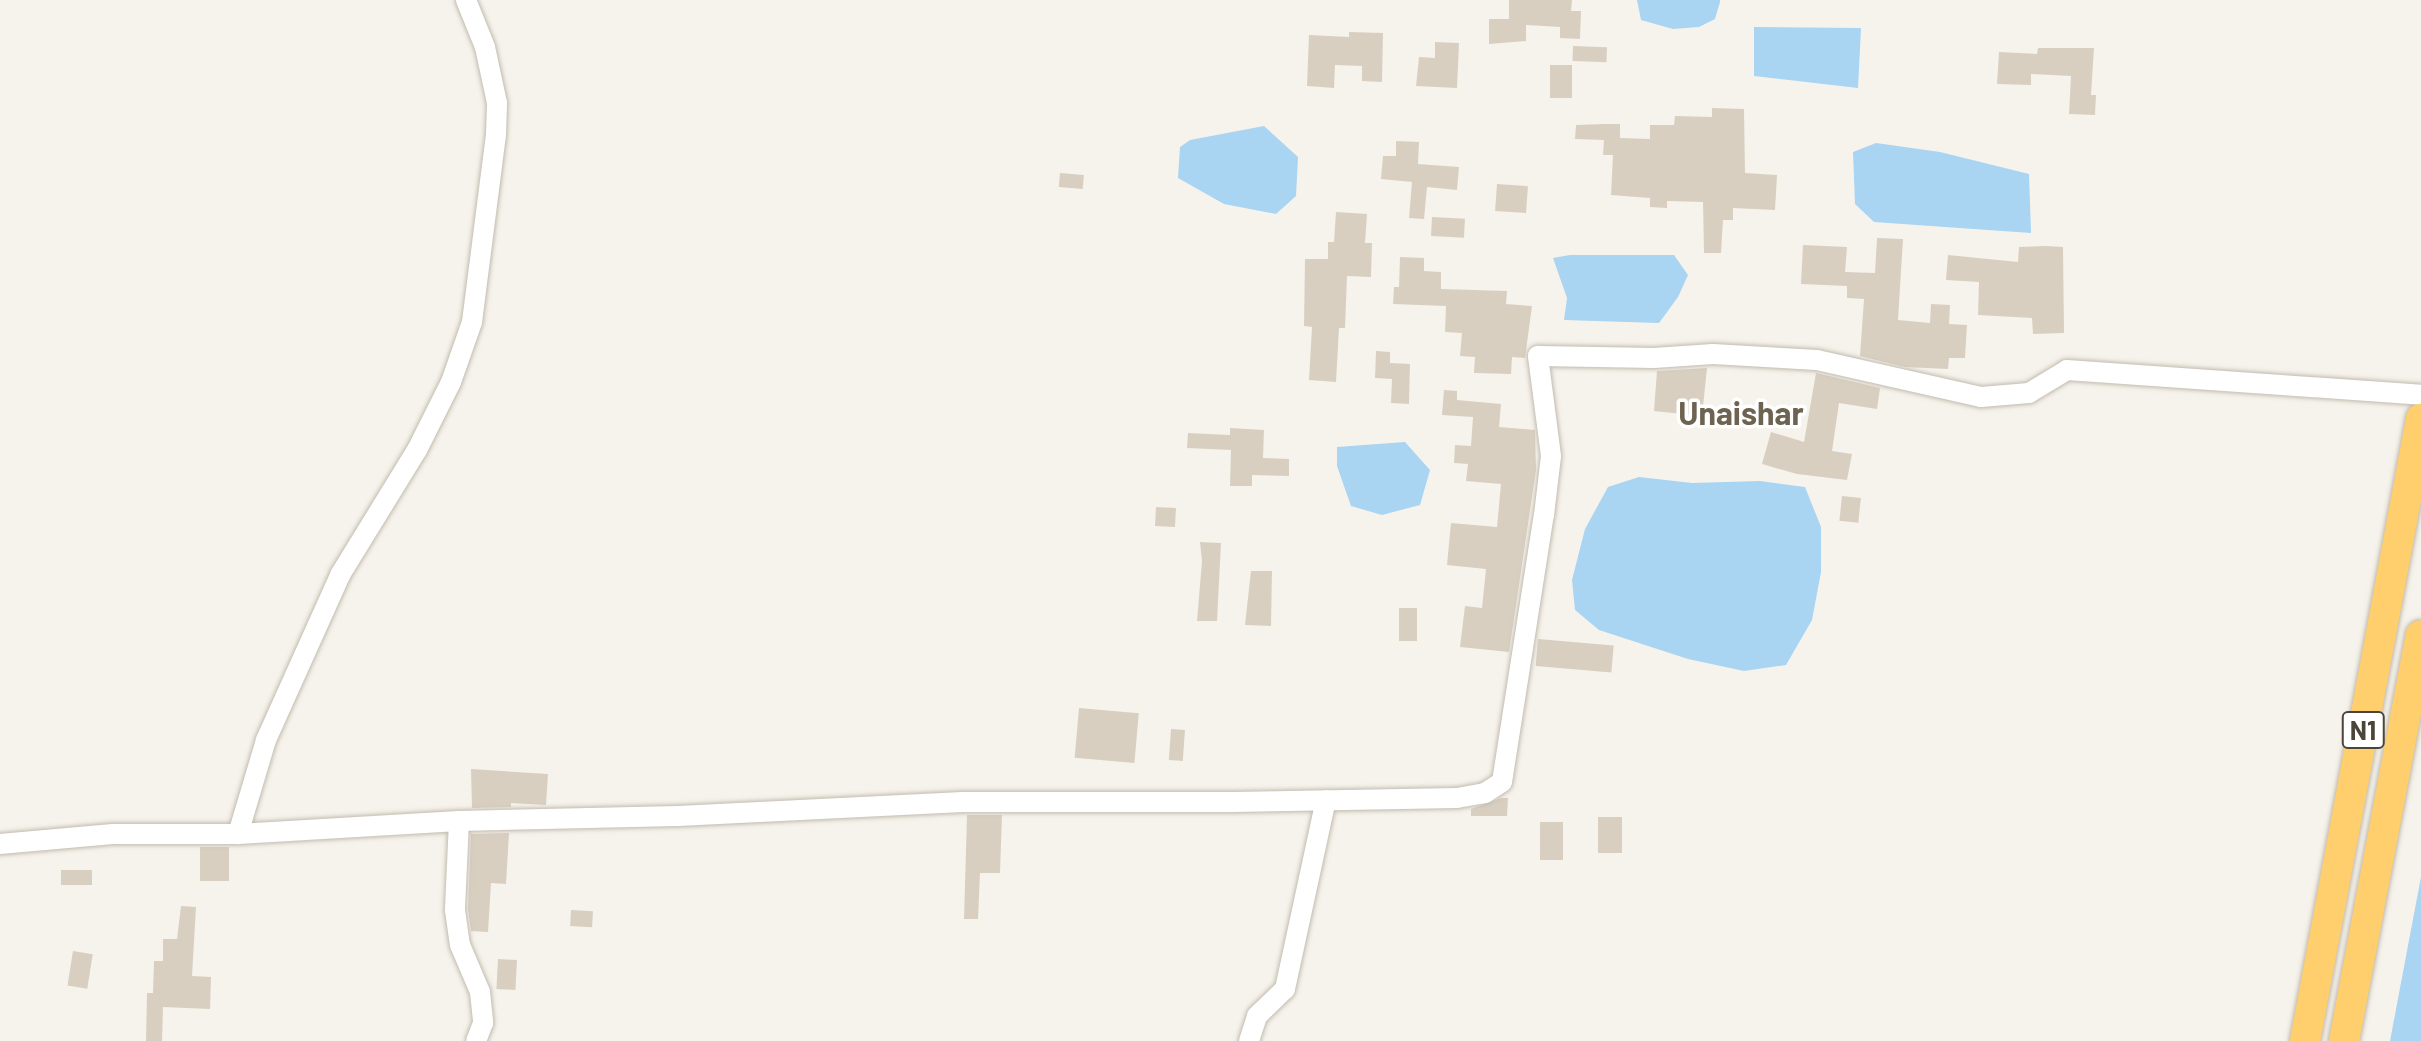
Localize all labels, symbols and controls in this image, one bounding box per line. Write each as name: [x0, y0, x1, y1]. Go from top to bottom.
district label: Unaishar: [1678, 393, 1804, 431]
road number: N1: [2341, 708, 2385, 752]

